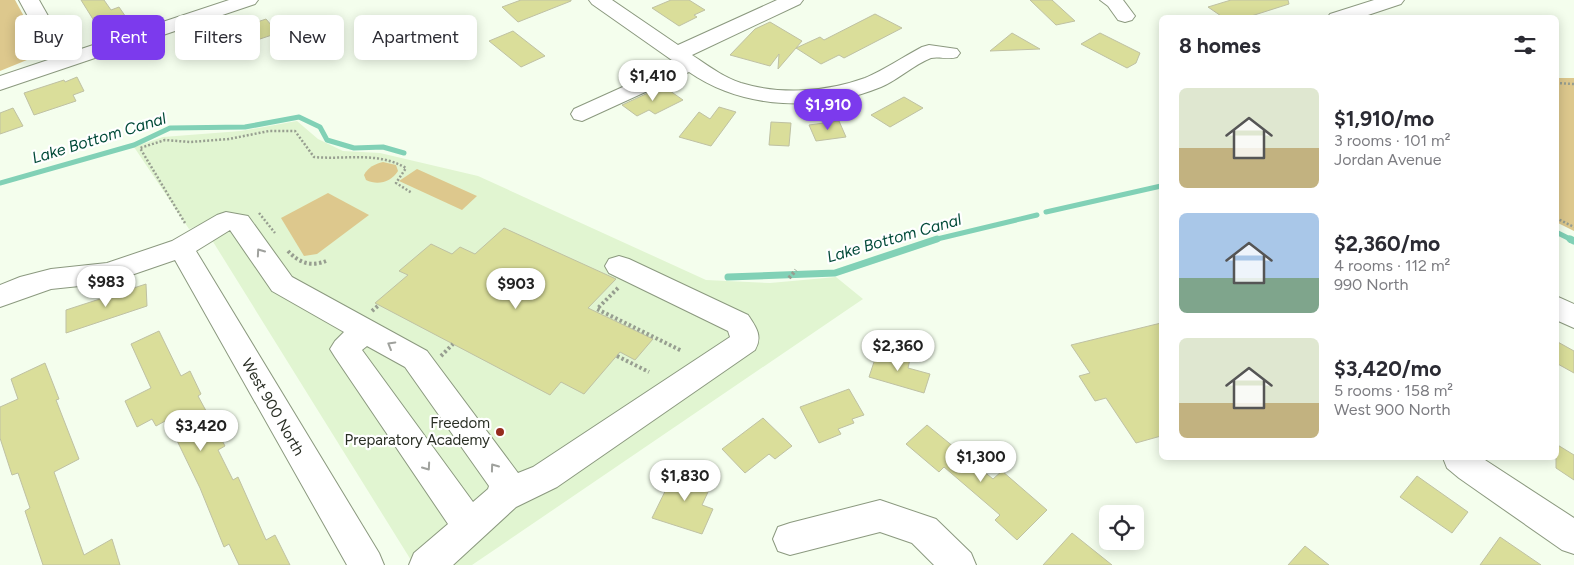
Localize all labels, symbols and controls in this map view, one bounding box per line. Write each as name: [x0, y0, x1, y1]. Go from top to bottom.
chip: Buy: [15, 15, 82, 60]
chip: Rent: [92, 15, 165, 60]
chip: Filters: [175, 15, 260, 60]
chip: New: [270, 15, 344, 60]
chip: Apartment: [354, 15, 477, 60]
icon: filters: [1511, 31, 1539, 59]
text: 8 homes: [1179, 33, 1261, 58]
pin: $1,410: [612, 59, 694, 102]
text: $1,410: [630, 66, 676, 85]
pin: $1,910: [787, 88, 869, 131]
text: $1,910: [805, 95, 851, 114]
text: $1,910/mo: [1334, 106, 1434, 131]
water label: Lake Bottom Canal: [30, 108, 169, 167]
icon: home: [1219, 108, 1279, 168]
text: 3 rooms · 101 m²: [1334, 131, 1450, 150]
text: Jordan Avenue: [1334, 150, 1441, 169]
water label: Lake Bottom Canal: [825, 210, 964, 266]
text: $2,360/mo: [1334, 231, 1440, 256]
icon: home: [1219, 233, 1279, 293]
one-way arrow: [257, 249, 266, 258]
text: 4 rooms · 112 m²: [1334, 256, 1450, 275]
pin: $983: [76, 266, 136, 308]
pin: $903: [486, 268, 546, 310]
text: $983: [88, 272, 124, 291]
text: $903: [497, 274, 535, 293]
text: 990 North: [1334, 275, 1408, 294]
pin: $2,360: [857, 330, 939, 372]
text: $2,360: [873, 336, 923, 355]
one-way arrow: [387, 341, 396, 351]
street label: West 900 North: [238, 355, 308, 459]
text: $3,420/mo: [1334, 356, 1441, 381]
icon: home: [1219, 358, 1279, 418]
text: 5 rooms · 158 m²: [1334, 381, 1453, 400]
text: West 900 North: [1334, 400, 1450, 419]
pin: $3,420: [160, 410, 242, 452]
place label: Freedom Preparatory Academy: [345, 414, 490, 449]
text: $3,420: [175, 416, 227, 435]
marker: Freedom Preparatory Academy: [494, 426, 506, 438]
pin: $1,300: [940, 440, 1022, 483]
text: $1,300: [956, 447, 1006, 466]
pin: $1,830: [644, 460, 726, 502]
one-way arrow: [421, 461, 430, 470]
one-way arrow: [491, 463, 500, 473]
text: $1,830: [661, 466, 709, 485]
map controls: [1099, 505, 1144, 550]
button: locate: [1099, 505, 1144, 550]

